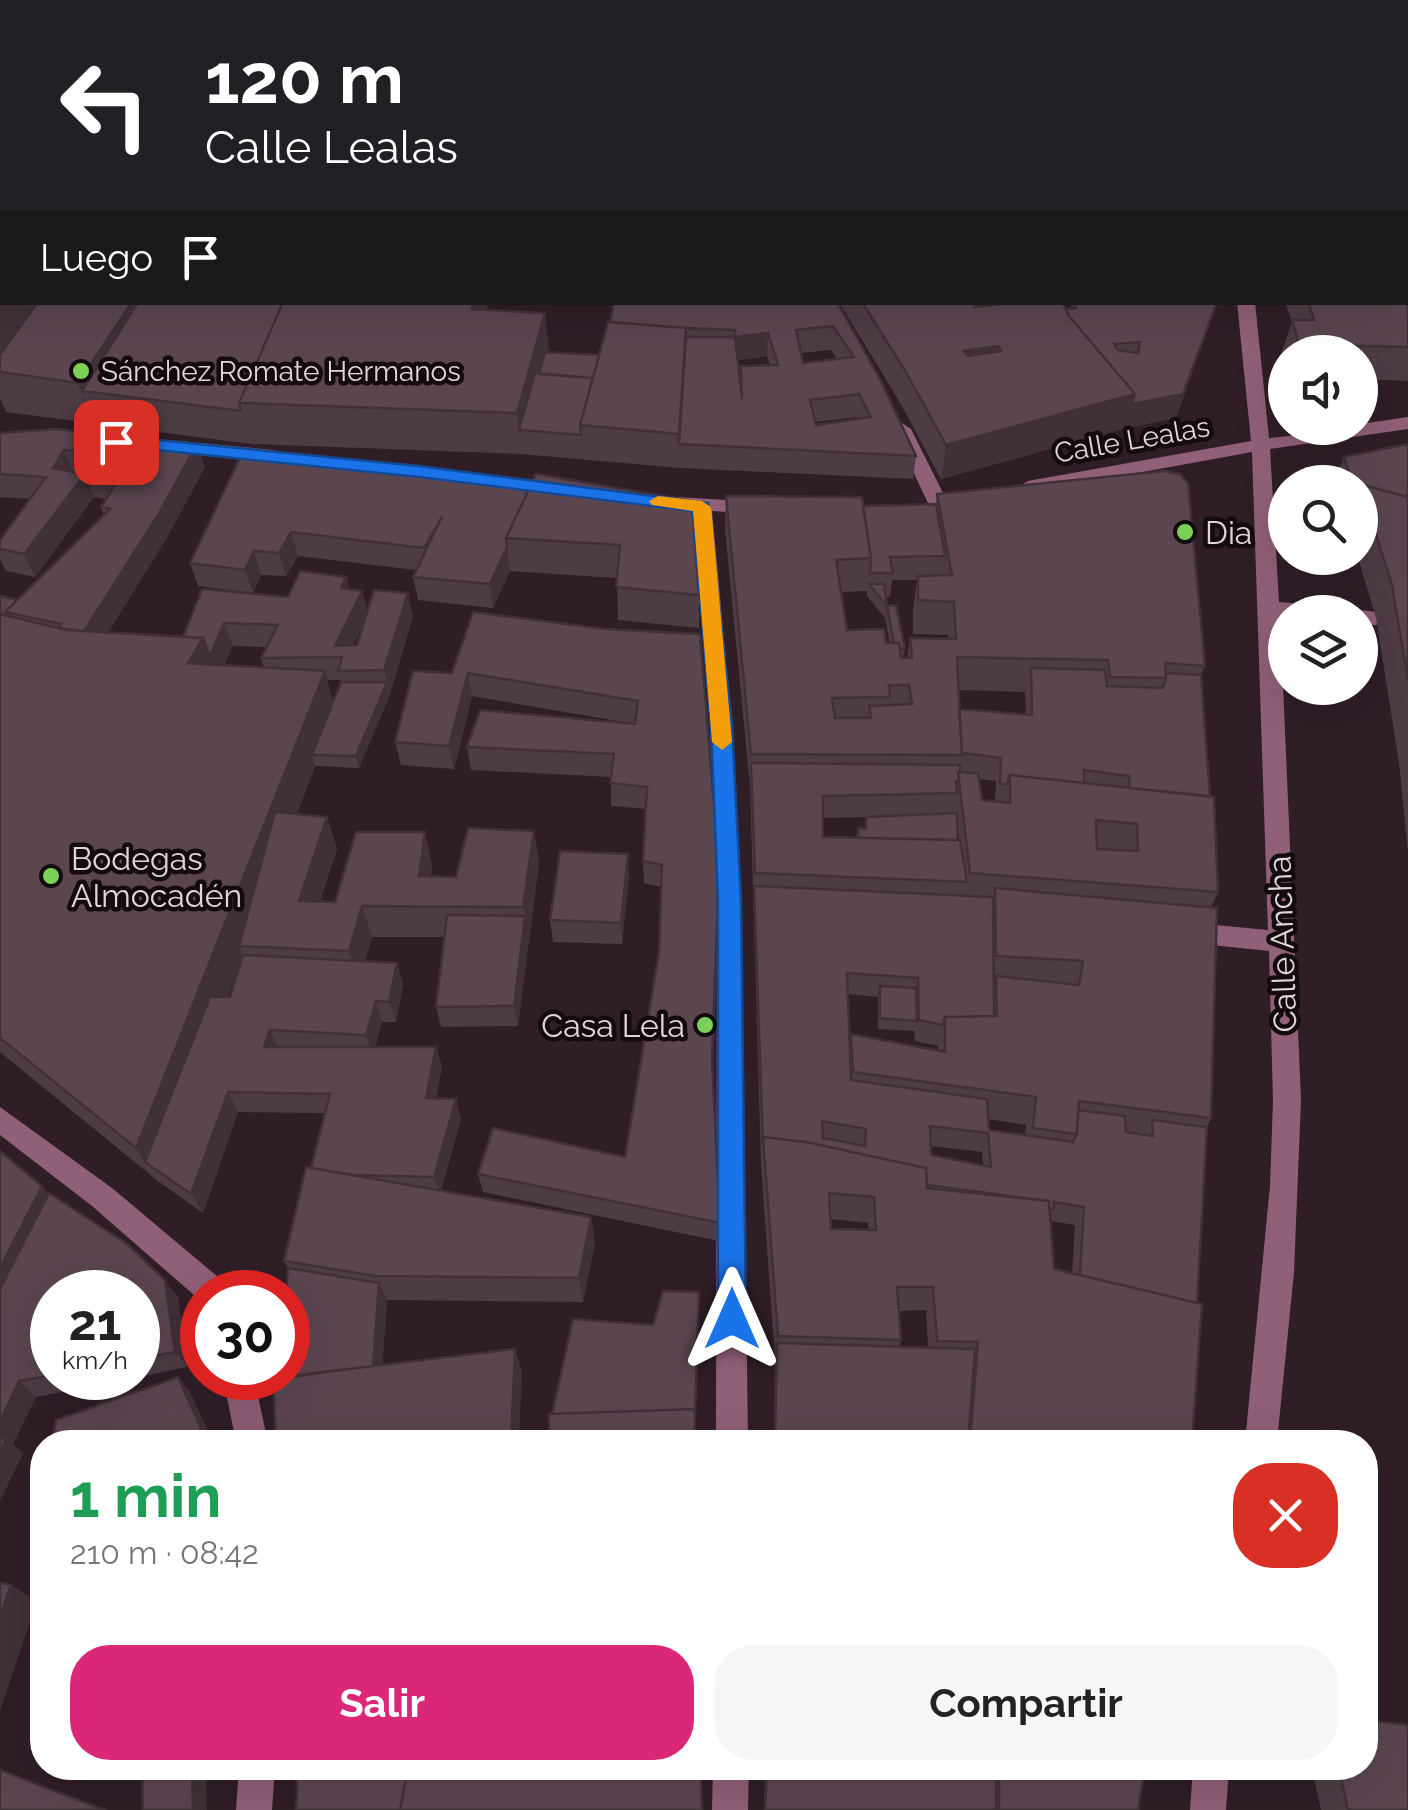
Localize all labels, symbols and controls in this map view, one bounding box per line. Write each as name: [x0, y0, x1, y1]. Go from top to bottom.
text: 120 m: [205, 37, 404, 119]
icon: left: [40, 40, 170, 170]
text: Calle Lealas: [205, 121, 458, 174]
icon: arrive: [173, 230, 228, 285]
text: Luego: [40, 235, 153, 280]
map controls: [1268, 335, 1378, 705]
button: sound: [1268, 335, 1378, 445]
place label: Sánchez Romate Hermanos: [101, 355, 461, 388]
marker: Sánchez Romate Hermanos: [70, 360, 92, 382]
pin: [74, 400, 159, 485]
street label: Calle Lealas: [1052, 410, 1212, 470]
icon: arrive: [89, 415, 144, 470]
button: search: [1268, 465, 1378, 575]
place label: Dia: [1205, 514, 1252, 551]
marker: Dia: [1174, 521, 1196, 543]
button: layers: [1268, 595, 1378, 705]
place label: Bodegas Almocadén: [71, 840, 242, 914]
street label: Calle Ancha: [1260, 855, 1304, 1033]
marker: Bodegas Almocadén: [40, 865, 62, 887]
place label: Casa Lela: [541, 1007, 685, 1044]
marker: Casa Lela: [694, 1014, 716, 1036]
position arrow: [680, 1267, 784, 1371]
speed limit sign: 30: [180, 1270, 310, 1400]
text: 21: [69, 1293, 121, 1352]
text: km/h: [62, 1345, 128, 1375]
text: 1 min: [70, 1461, 221, 1531]
button: close: [1233, 1463, 1338, 1568]
text: 210 m · 08:42: [70, 1534, 259, 1571]
button: Salir: [70, 1645, 694, 1760]
button: Compartir: [714, 1645, 1338, 1760]

